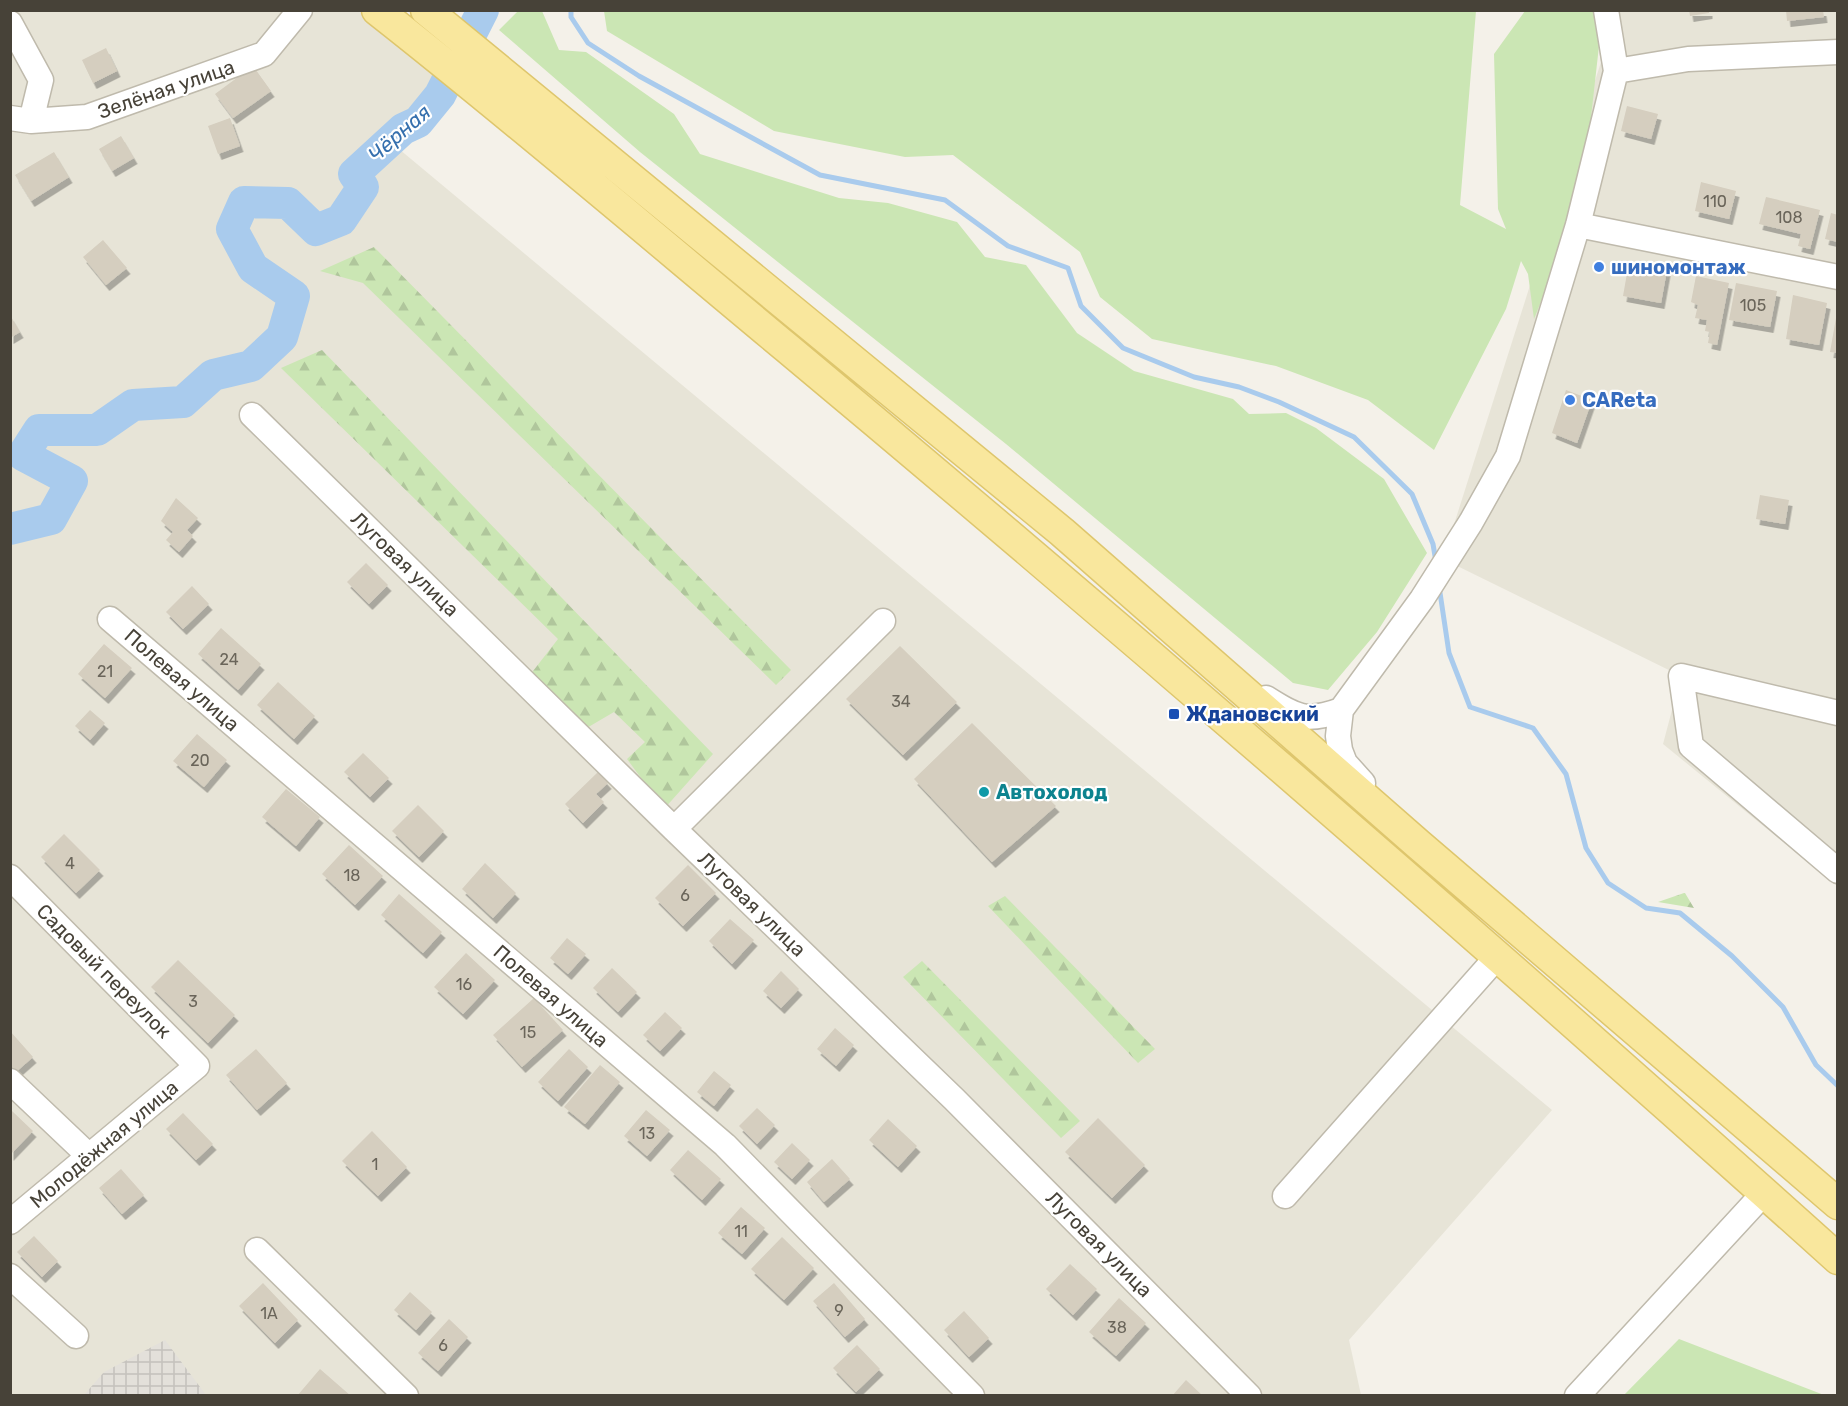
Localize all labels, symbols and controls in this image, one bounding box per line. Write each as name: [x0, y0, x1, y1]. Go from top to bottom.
street label: Зелёная улица: [95, 54, 237, 124]
water label: Чёрная: [363, 99, 435, 167]
house number: 110: [1703, 192, 1727, 211]
house number: 108: [1775, 208, 1803, 227]
place label: шиномонтаж: [1611, 255, 1746, 279]
marker: шиномонтаж: [1592, 260, 1606, 274]
house number: 105: [1740, 296, 1766, 315]
place label: CAReta: [1582, 388, 1657, 412]
marker: CAReta: [1563, 393, 1577, 407]
street label: Луговая улица: [346, 507, 464, 621]
street label: Полевая улица: [120, 624, 244, 736]
house number: 24: [219, 650, 239, 669]
house number: 21: [97, 662, 113, 681]
house number: 34: [891, 692, 911, 711]
place label: Ждановский: [1186, 702, 1319, 726]
marker: Ждановский: [1167, 707, 1181, 721]
house number: 20: [190, 751, 210, 770]
place label: Автохолод: [996, 780, 1107, 804]
marker: Автохолод: [977, 785, 991, 799]
street label: Луговая улица: [693, 847, 811, 961]
house number: 4: [65, 854, 75, 873]
house number: 18: [343, 866, 361, 885]
house number: 6: [680, 886, 690, 905]
street label: Садовый переулок: [32, 899, 176, 1043]
street label: Полевая улица: [489, 940, 613, 1052]
house number: 16: [456, 975, 473, 994]
house number: 3: [188, 992, 198, 1011]
house number: 15: [520, 1023, 536, 1042]
street label: Молодёжная улица: [25, 1075, 183, 1213]
house number: 13: [639, 1124, 655, 1143]
house number: 1: [372, 1155, 378, 1174]
street label: Луговая улица: [1041, 1186, 1157, 1302]
house number: 11: [734, 1222, 748, 1241]
house number: 9: [834, 1301, 844, 1320]
house number: 1А: [260, 1304, 278, 1323]
house number: 38: [1107, 1318, 1127, 1337]
house number: 6: [438, 1336, 448, 1355]

